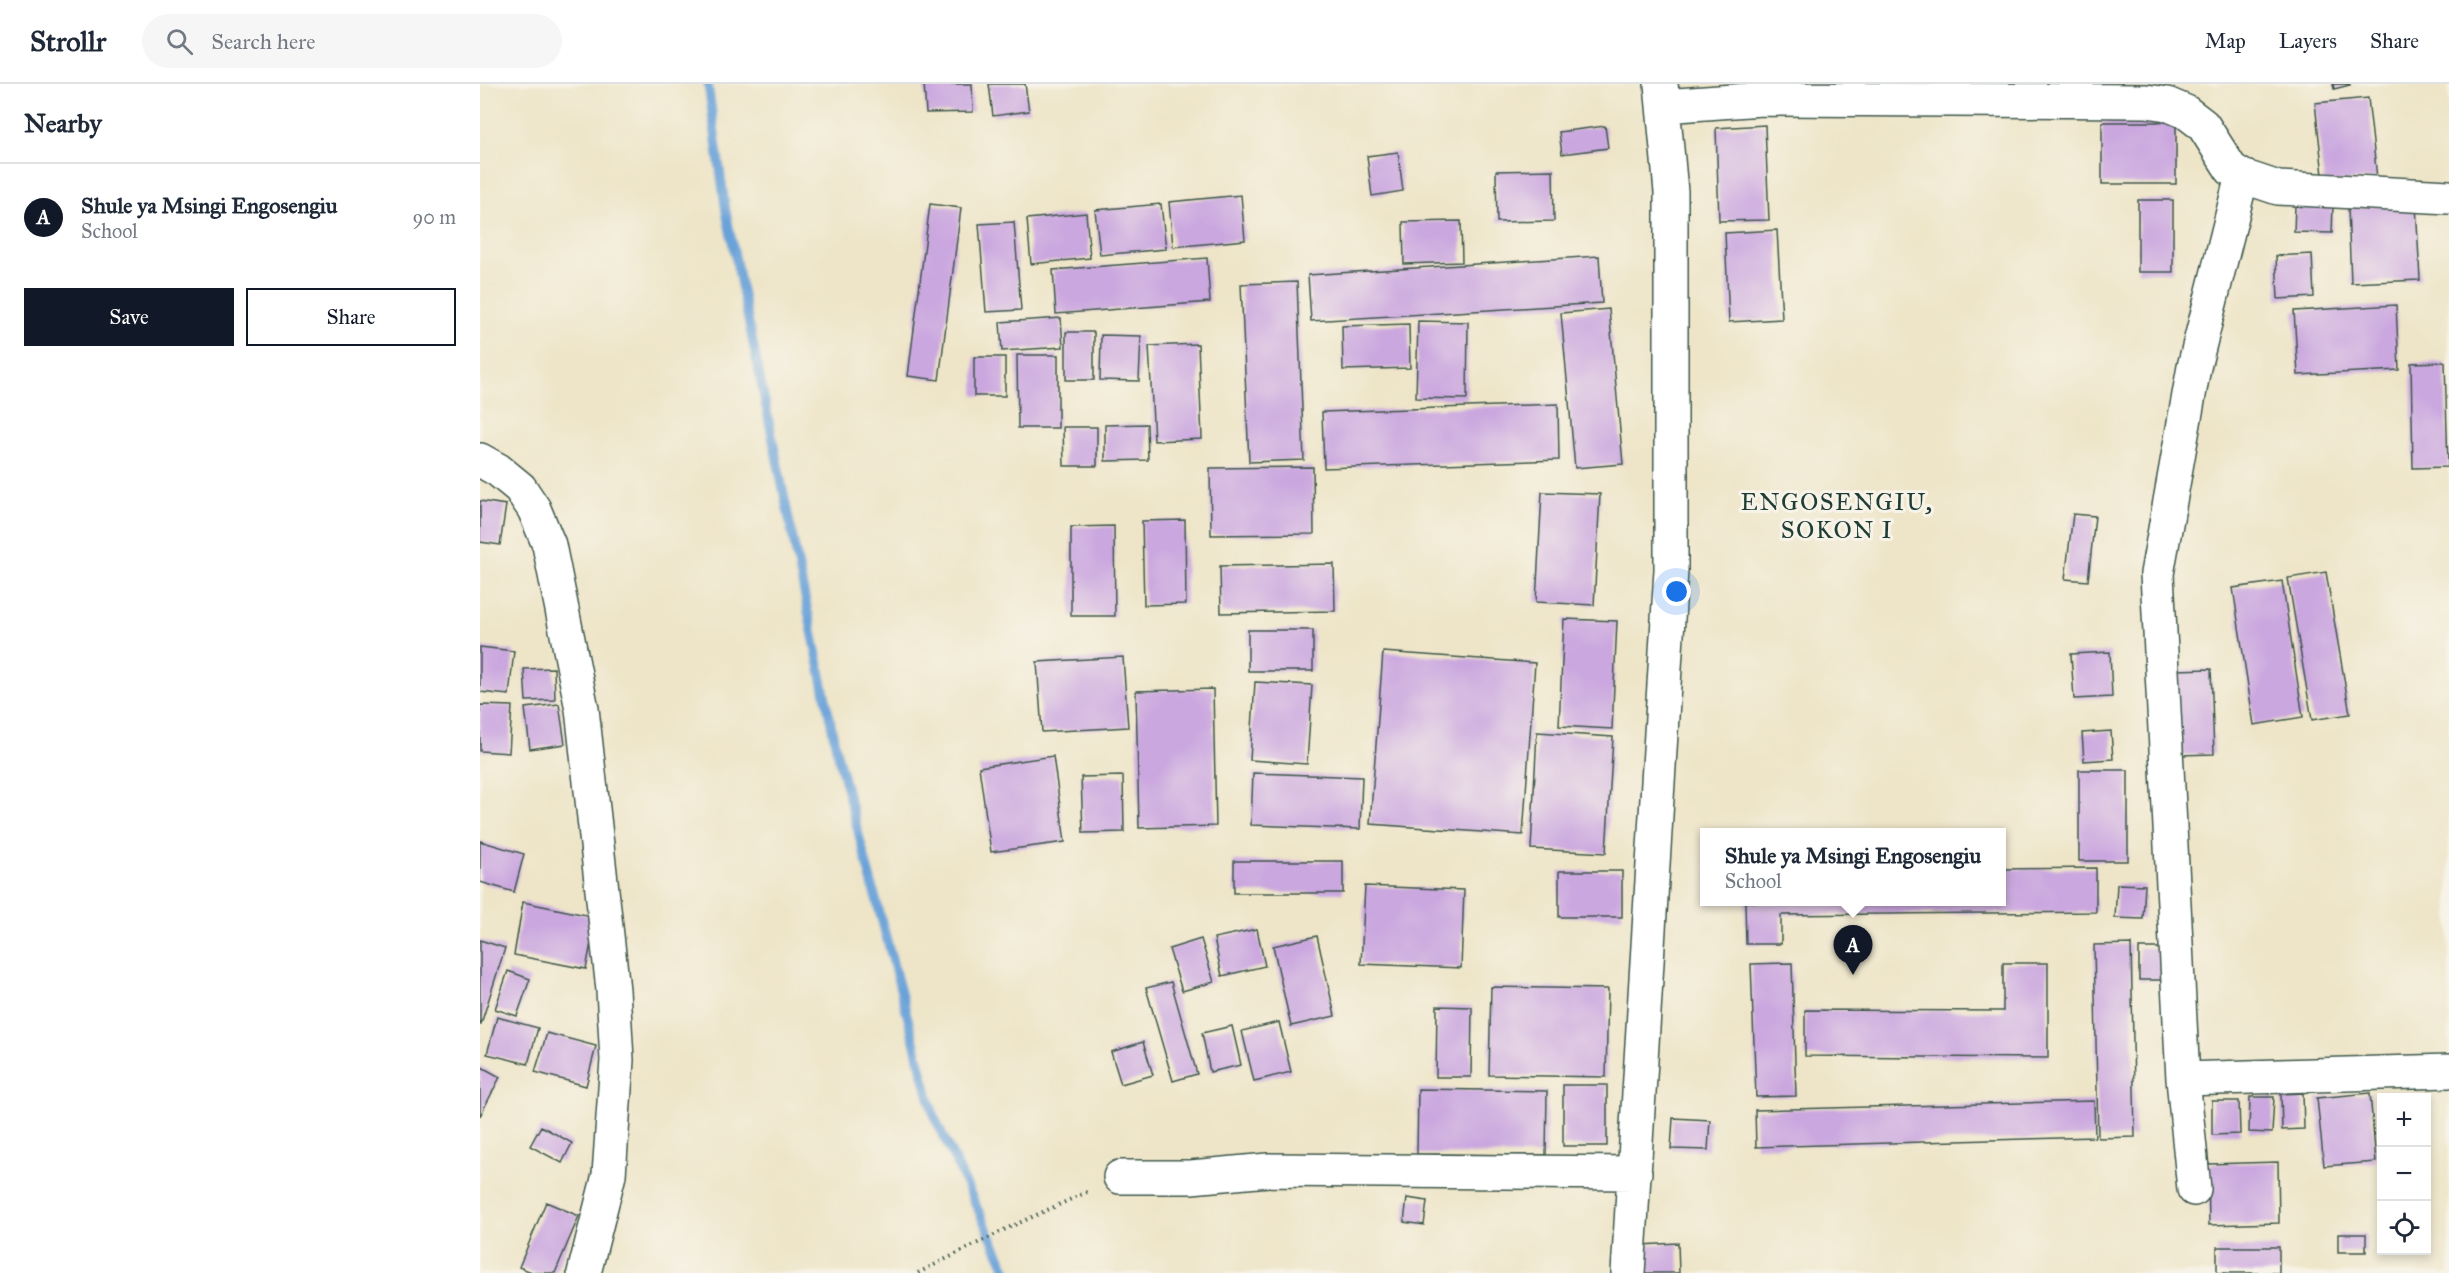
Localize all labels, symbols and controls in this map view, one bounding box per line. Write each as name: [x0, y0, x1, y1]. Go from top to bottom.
search box: [142, 14, 562, 68]
text: Strollr: [30, 24, 106, 59]
icon: search: [163, 25, 196, 58]
text: Search here: [211, 28, 315, 55]
text: Map: [2205, 28, 2246, 54]
text: Layers: [2279, 28, 2337, 54]
text: Share: [2370, 28, 2419, 54]
text: Nearby: [24, 107, 102, 139]
text: Shule ya Msingi Engosengiu: [81, 192, 337, 219]
text: A: [37, 205, 50, 229]
text: 90 m: [413, 205, 456, 229]
text: School: [81, 219, 138, 243]
button: Save: [24, 288, 234, 346]
button: Share: [246, 288, 456, 346]
district label: ENGOSENGIU, SOKON I: [1741, 487, 1933, 545]
your location: [1662, 577, 1691, 606]
popup: [1700, 828, 2006, 906]
text: Shule ya Msingi Engosengiu: [1725, 842, 1981, 869]
text: School: [1725, 869, 1782, 893]
pin: A: [1834, 926, 1872, 975]
map controls: [2377, 1093, 2431, 1255]
button: +: [2377, 1093, 2431, 1147]
button: −: [2377, 1147, 2431, 1201]
button: locate: [2377, 1201, 2431, 1255]

